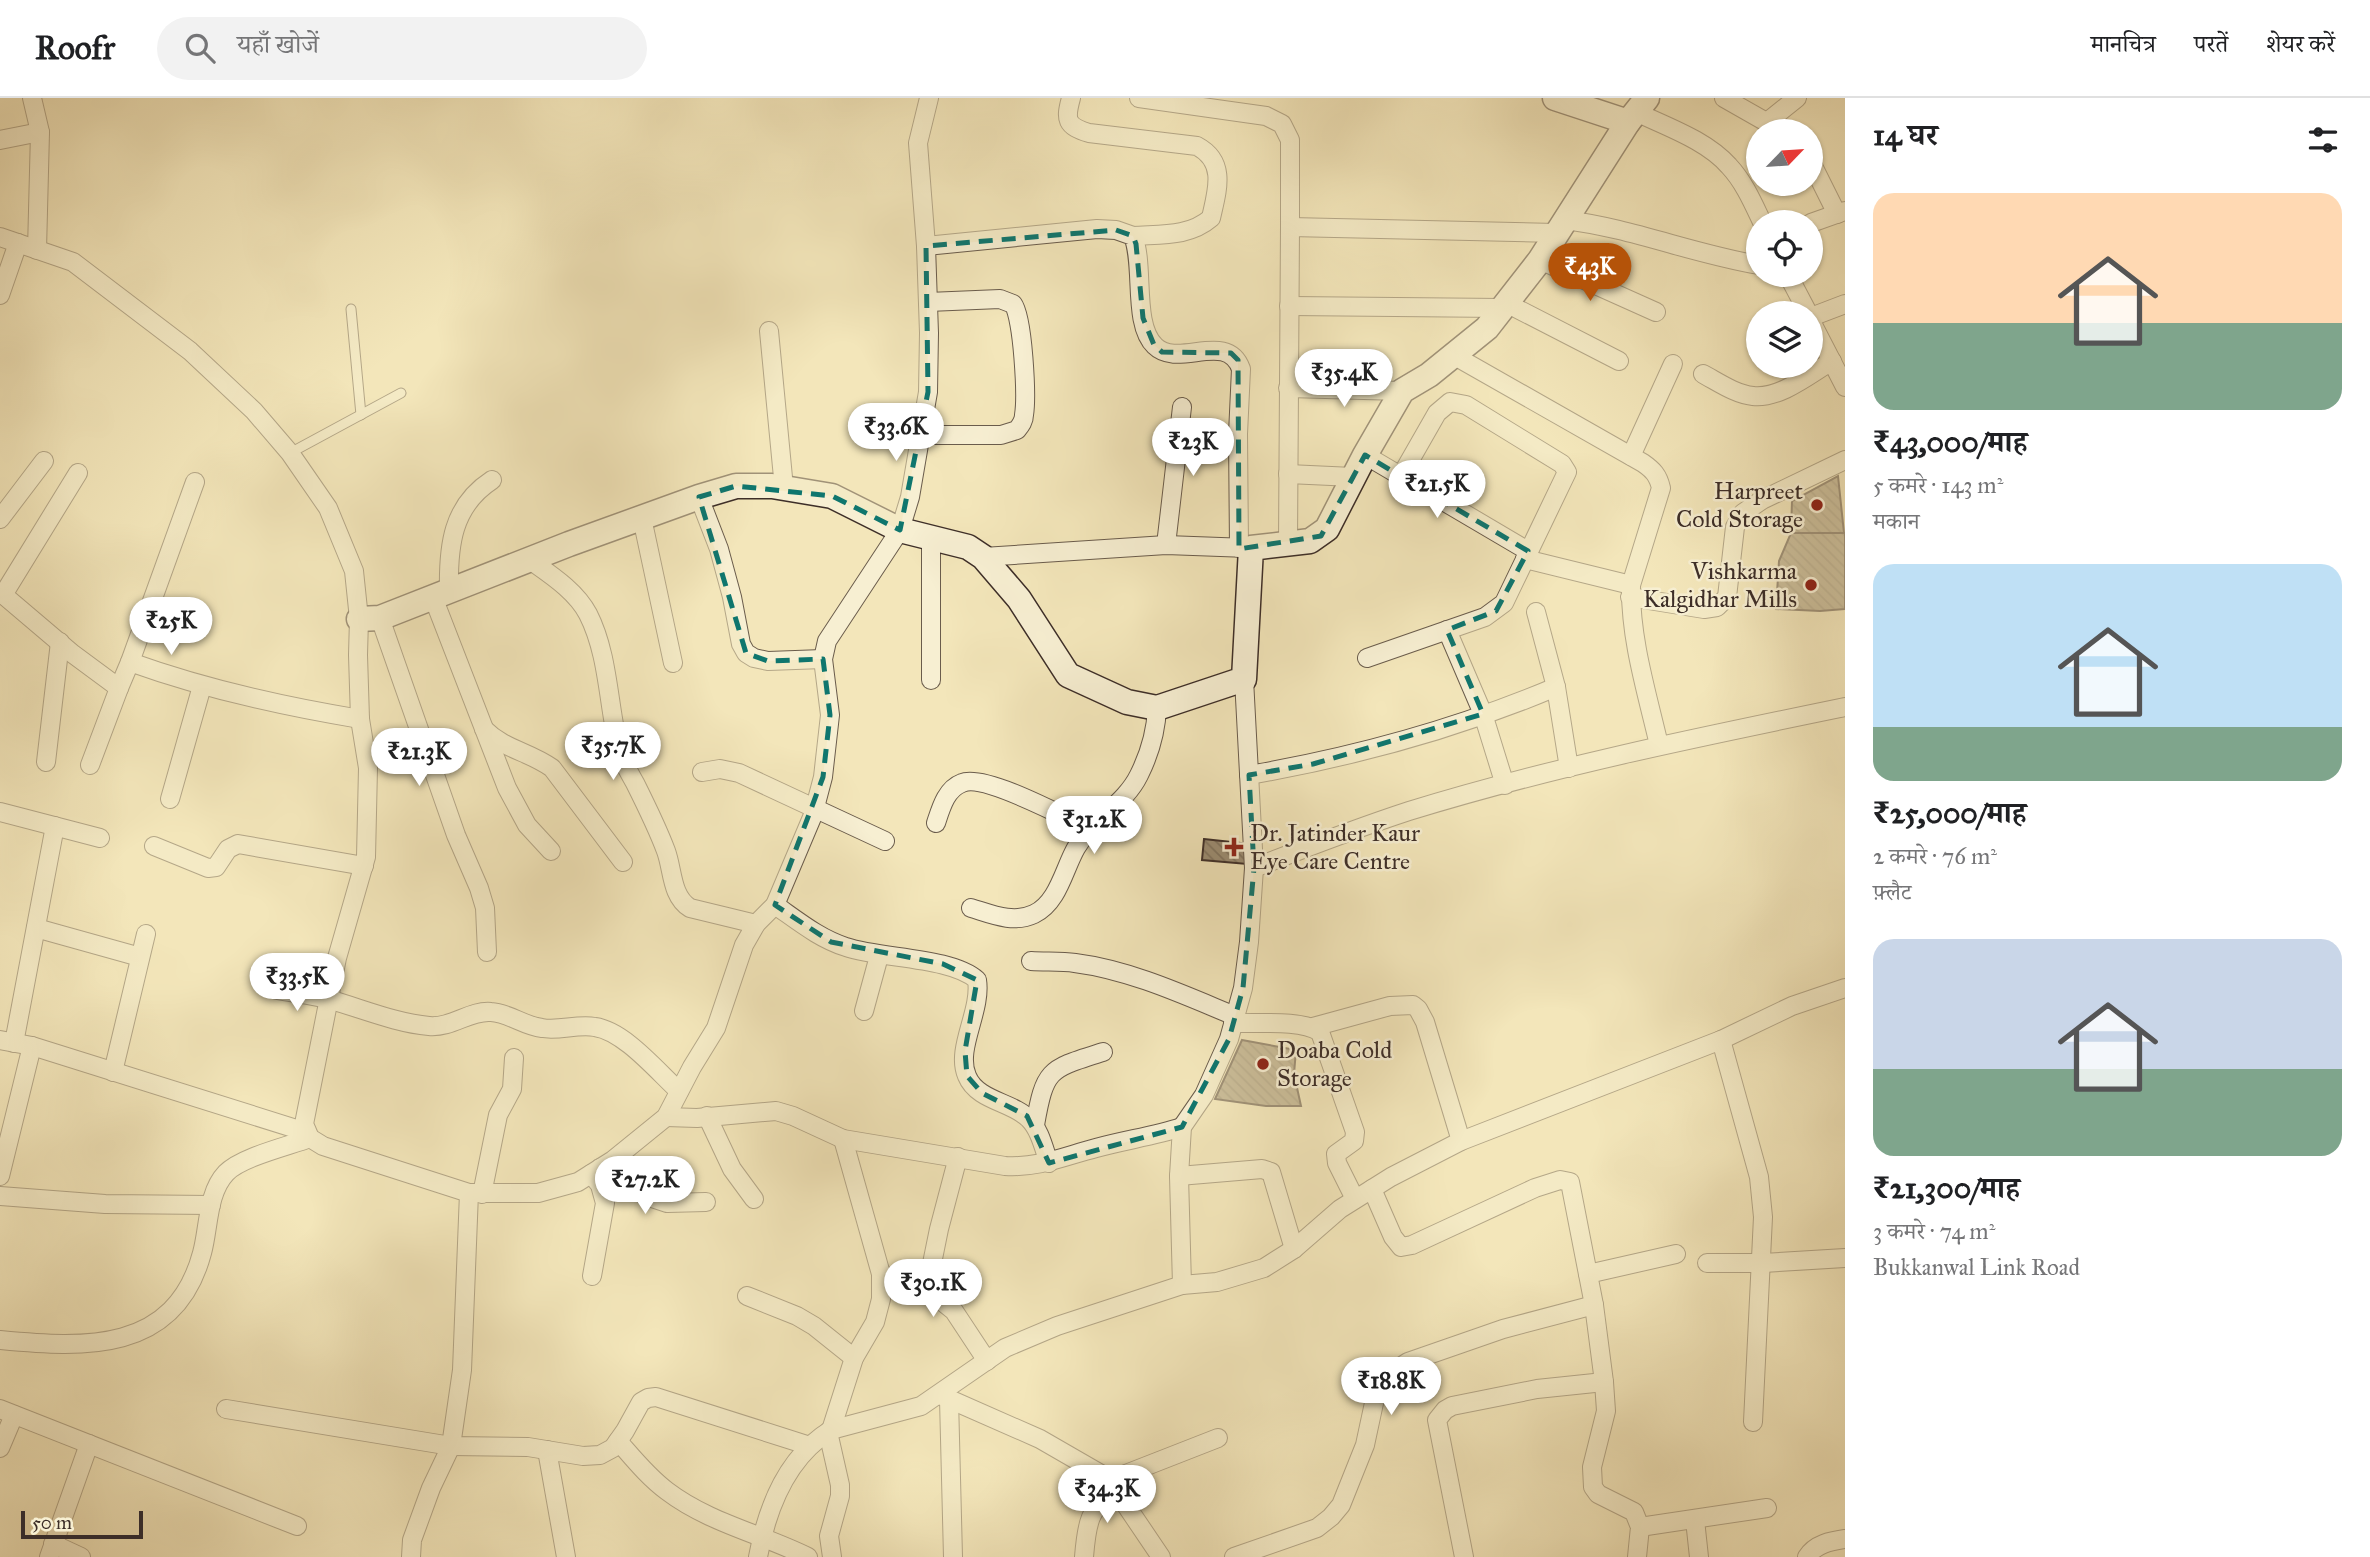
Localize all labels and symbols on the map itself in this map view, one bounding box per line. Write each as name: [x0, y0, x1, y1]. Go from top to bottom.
north arrow: [1746, 119, 1824, 196]
pin: ₹43K: [1549, 244, 1631, 303]
pin: ₹35.4K: [1287, 350, 1401, 409]
pin: ₹33.6K: [839, 404, 953, 463]
pin: ₹23K: [1152, 418, 1234, 478]
pin: ₹21.5K: [1380, 460, 1494, 520]
place label: Harpreet Cold Storage: [1676, 476, 1803, 534]
marker: Harpreet Cold Storage: [1809, 497, 1825, 513]
place label: Vishkarma Kalgidhar Mills: [1643, 556, 1798, 614]
marker: Vishkarma Kalgidhar Mills: [1803, 577, 1819, 593]
pin: ₹25K: [130, 598, 212, 657]
pin: ₹35.7K: [556, 722, 670, 782]
pin: ₹21.3K: [362, 728, 476, 788]
pin: ₹31.2K: [1037, 796, 1151, 856]
place label: Dr. Jatinder Kaur Eye Care Centre: [1250, 818, 1420, 876]
marker: Dr. Jatinder Kaur Eye Care Centre: [1224, 837, 1244, 857]
pin: ₹33.5K: [240, 954, 354, 1013]
place label: Doaba Cold Storage: [1277, 1035, 1392, 1093]
marker: Doaba Cold Storage: [1255, 1056, 1271, 1072]
pin: ₹27.2K: [588, 1156, 702, 1216]
pin: ₹30.1K: [876, 1260, 990, 1319]
pin: ₹18.8K: [1334, 1358, 1448, 1417]
pin: ₹34.3K: [1050, 1466, 1164, 1525]
scale bar: [21, 1508, 144, 1540]

